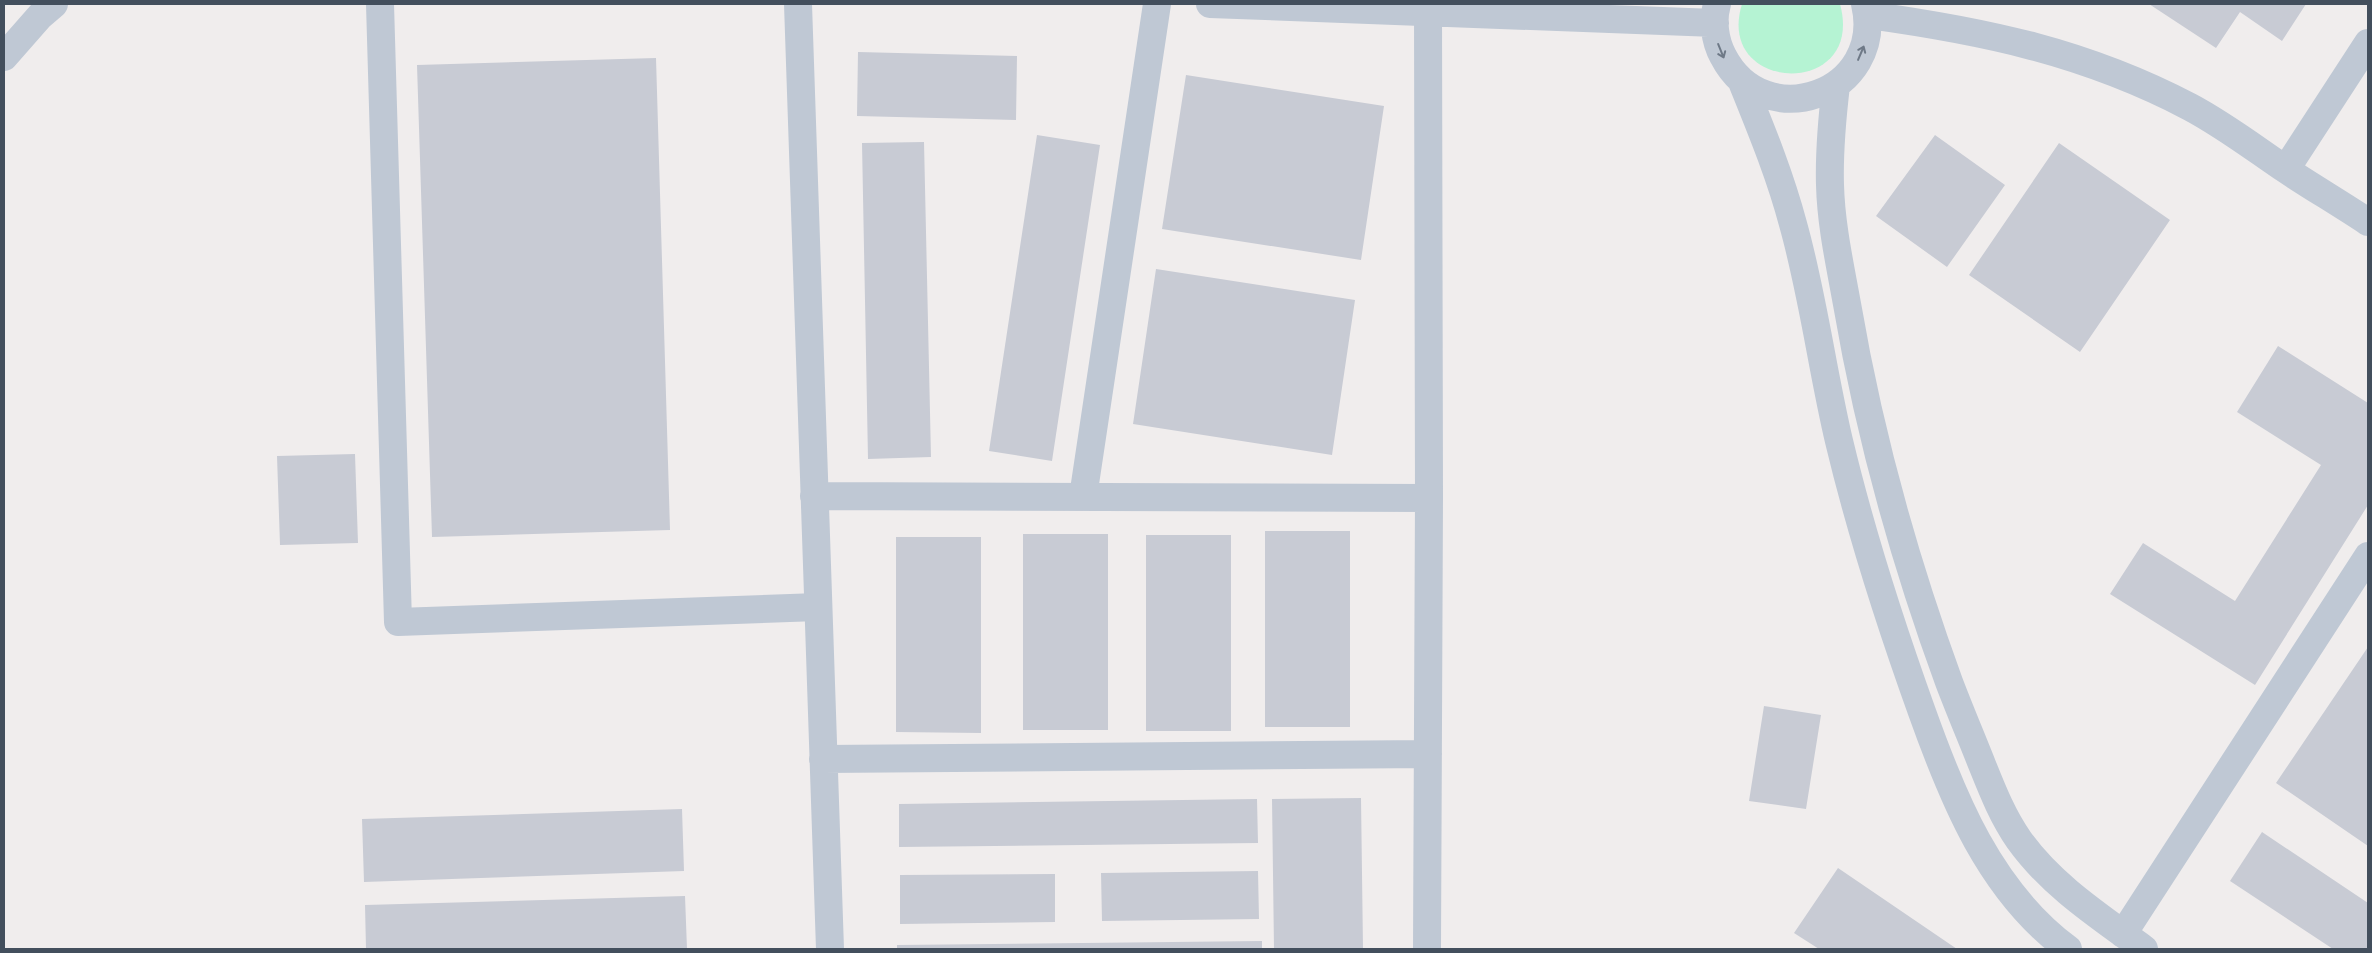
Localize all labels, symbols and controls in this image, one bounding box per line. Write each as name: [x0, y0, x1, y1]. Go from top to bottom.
one-way arrow: [1717, 43, 1726, 58]
one-way arrow: [1856, 46, 1866, 61]

